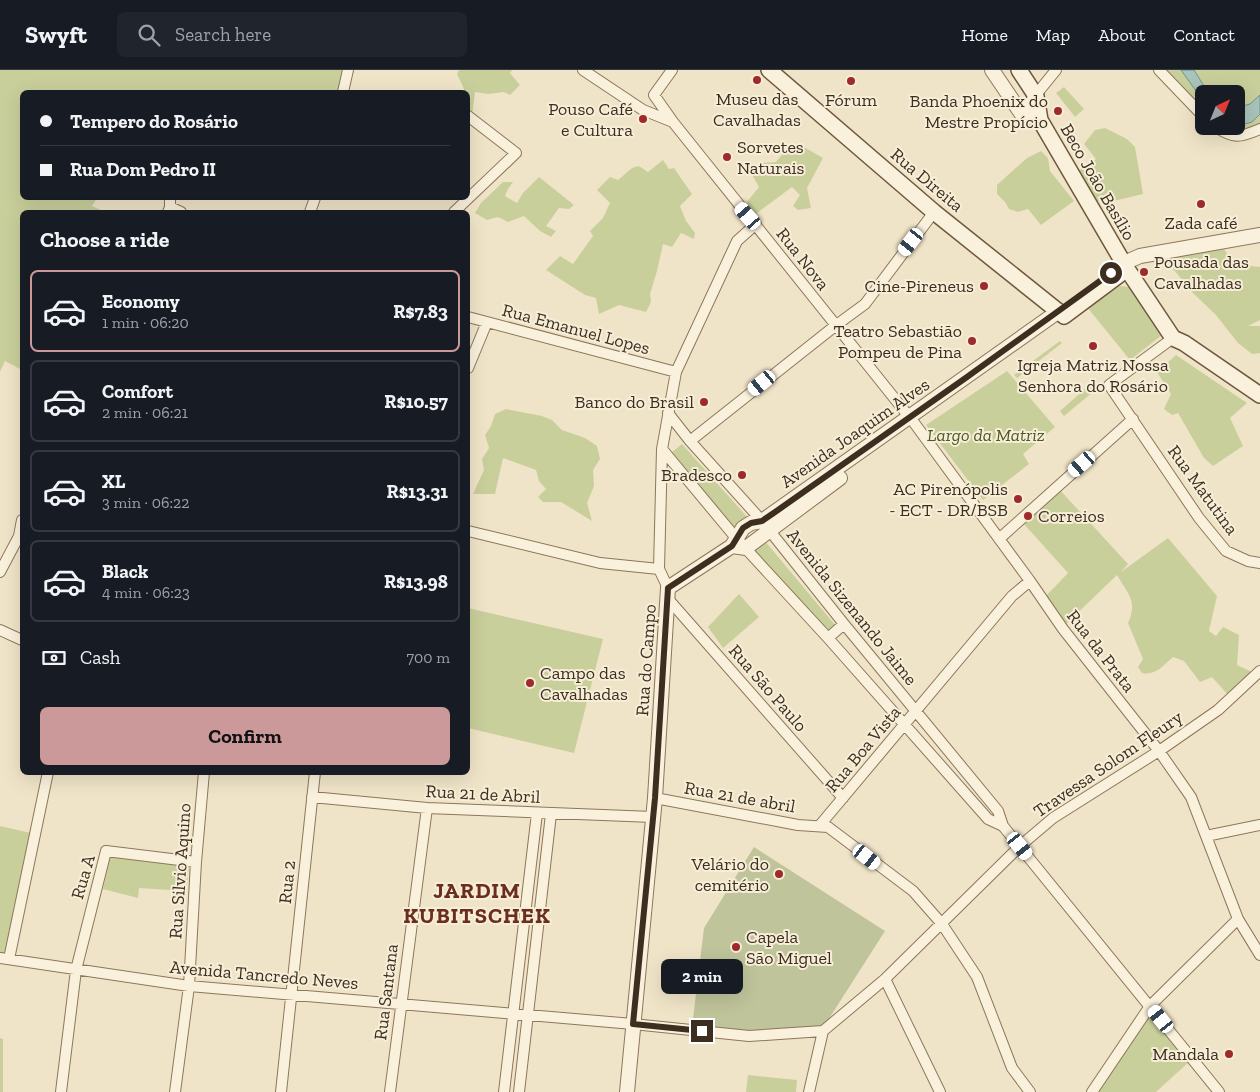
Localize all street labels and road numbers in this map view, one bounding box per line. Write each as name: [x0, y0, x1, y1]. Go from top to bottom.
street label: Beco João Basílio: [1056, 120, 1140, 244]
street label: Rua Direita: [886, 143, 968, 217]
street label: Rua Nova: [772, 223, 835, 295]
street label: Rua Emanuel Lopes: [500, 299, 652, 359]
street label: Avenida Joaquim Alves: [776, 373, 934, 493]
street label: Rua Matutina: [1163, 441, 1243, 540]
street label: Avenida Sizenando Jaime: [782, 524, 922, 690]
street label: Rua do Campo: [631, 603, 661, 717]
street label: Rua da Prata: [1062, 605, 1140, 697]
street label: Rua São Paulo: [724, 640, 812, 736]
street label: Rua Boa Vista: [821, 701, 906, 797]
street label: Travessa Solom Fleury: [1029, 705, 1187, 822]
street label: Rua 21 de abril: [683, 776, 797, 818]
street label: Rua 21 de Abril: [425, 780, 541, 808]
street label: Rua Silvio Aquino: [164, 802, 196, 940]
street label: Rua A: [66, 852, 100, 902]
street label: Rua 2: [274, 859, 300, 905]
street label: Rua Santana: [369, 942, 403, 1041]
street label: Avenida Tancredo Neves: [169, 956, 359, 994]

